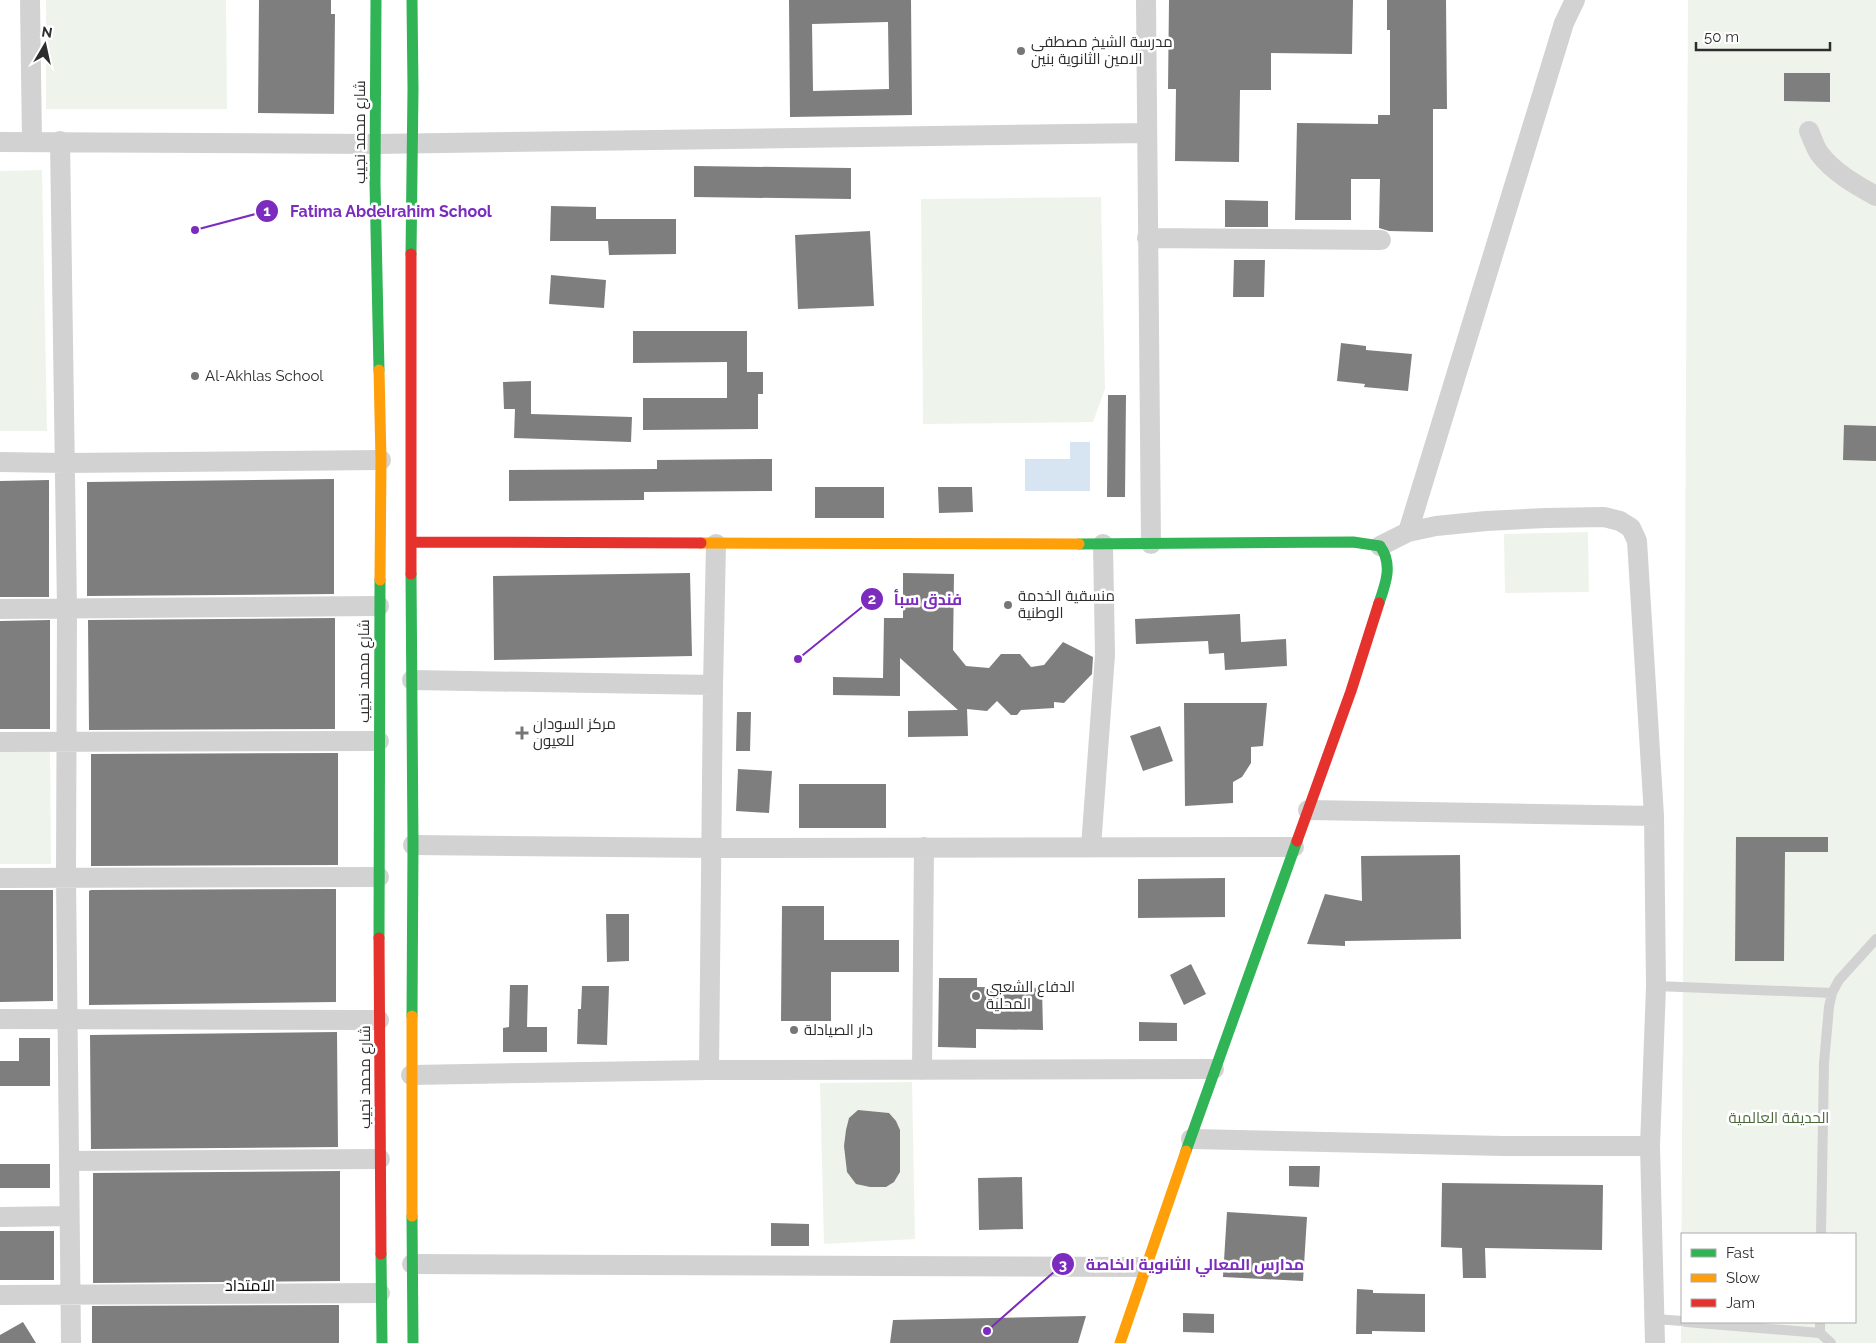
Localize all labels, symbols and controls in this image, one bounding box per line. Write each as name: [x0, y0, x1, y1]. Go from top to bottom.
north arrow: [20, 20, 70, 70]
scale bar: [1696, 20, 1830, 52]
text: N: [41, 23, 54, 41]
text: 50 m: [1704, 28, 1739, 46]
place label: مدرسة الشيخ مصطفى الامين الثانوية بنين: [1031, 33, 1173, 69]
marker: مدرسة الشيخ مصطفى الامين الثانوية بنين: [1015, 45, 1027, 57]
street label: شارع محمد نجيب: [351, 80, 371, 184]
callout: Fatima Abdelrahim School: [255, 196, 502, 227]
text: 1: [263, 202, 271, 220]
text: Fatima Abdelrahim School: [290, 202, 493, 221]
place label: Al-Akhlas School: [205, 367, 324, 385]
marker: Al-Akhlas School: [189, 370, 201, 382]
callout: فندق سبأ: [859, 584, 972, 615]
place label: منسقية الخدمة الوطنية: [1018, 587, 1115, 622]
text: فندق سبأ: [894, 589, 962, 609]
text: 2: [868, 590, 876, 608]
marker: منسقية الخدمة الوطنية: [1002, 599, 1014, 611]
street label: شارع محمد نجيب: [355, 619, 375, 723]
place label: مركز السودان للعيون: [533, 715, 616, 751]
marker: مركز السودان للعيون: [515, 726, 529, 740]
place label: الدفاع الشعبي المحلية: [986, 978, 1075, 1013]
marker: الدفاع الشعبي المحلية: [970, 990, 982, 1002]
place label: دار الصيادلة: [804, 1021, 873, 1039]
marker: دار الصيادلة: [788, 1024, 800, 1036]
street label: شارع محمد نجيب: [356, 1025, 376, 1129]
park label: الحديقة العالمية: [1729, 1109, 1829, 1127]
legend: [1681, 1233, 1856, 1323]
text: Fast: [1726, 1244, 1754, 1262]
callout: مدارس المعالي الثانوية الخاصة: [1050, 1249, 1314, 1280]
text: مدارس المعالي الثانوية الخاصة: [1086, 1255, 1304, 1277]
text: 3: [1059, 1256, 1067, 1274]
text: Slow: [1726, 1269, 1760, 1287]
district label: الامتداد: [225, 1276, 275, 1295]
text: Jam: [1726, 1294, 1755, 1312]

